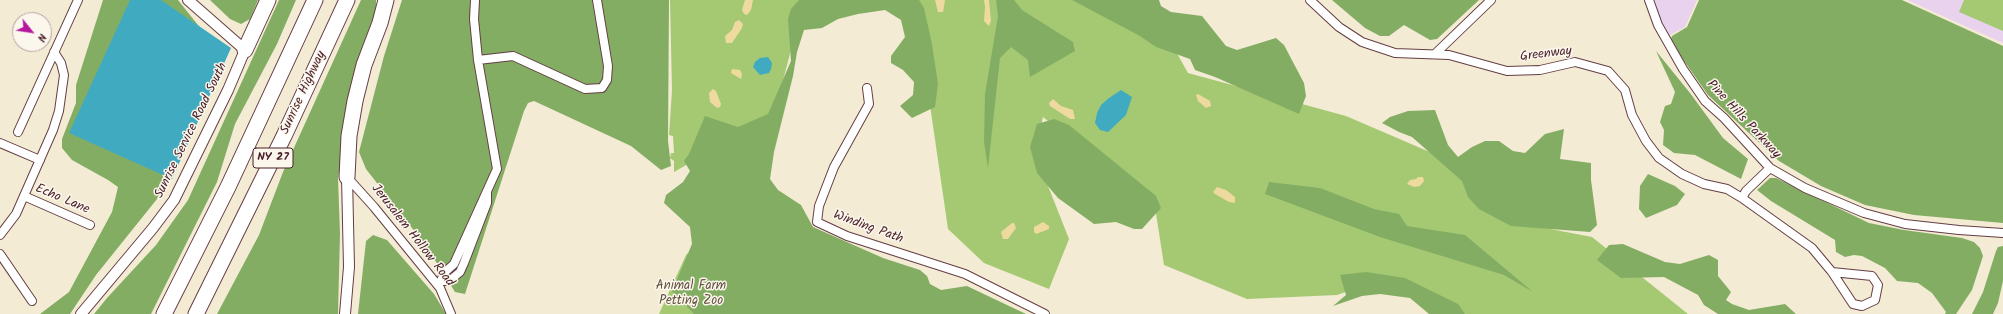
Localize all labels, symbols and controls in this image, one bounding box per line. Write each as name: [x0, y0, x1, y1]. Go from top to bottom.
north arrow: [12, 12, 52, 52]
text: N: [32, 30, 51, 45]
street label: Greenway: [1519, 44, 1573, 66]
street label: Sunrise Highway: [278, 49, 330, 137]
street label: Sunrise Service Road South: [152, 61, 232, 201]
street label: Pine Hills Parkway: [1703, 78, 1783, 162]
road number: NY 27: [253, 148, 293, 168]
street label: Echo Lane: [33, 182, 91, 218]
street label: Jerusalem Hollow Road: [367, 182, 457, 290]
street label: Winding Path: [831, 208, 905, 248]
park label: Animal Farm Petting Zoo: [656, 279, 726, 310]

